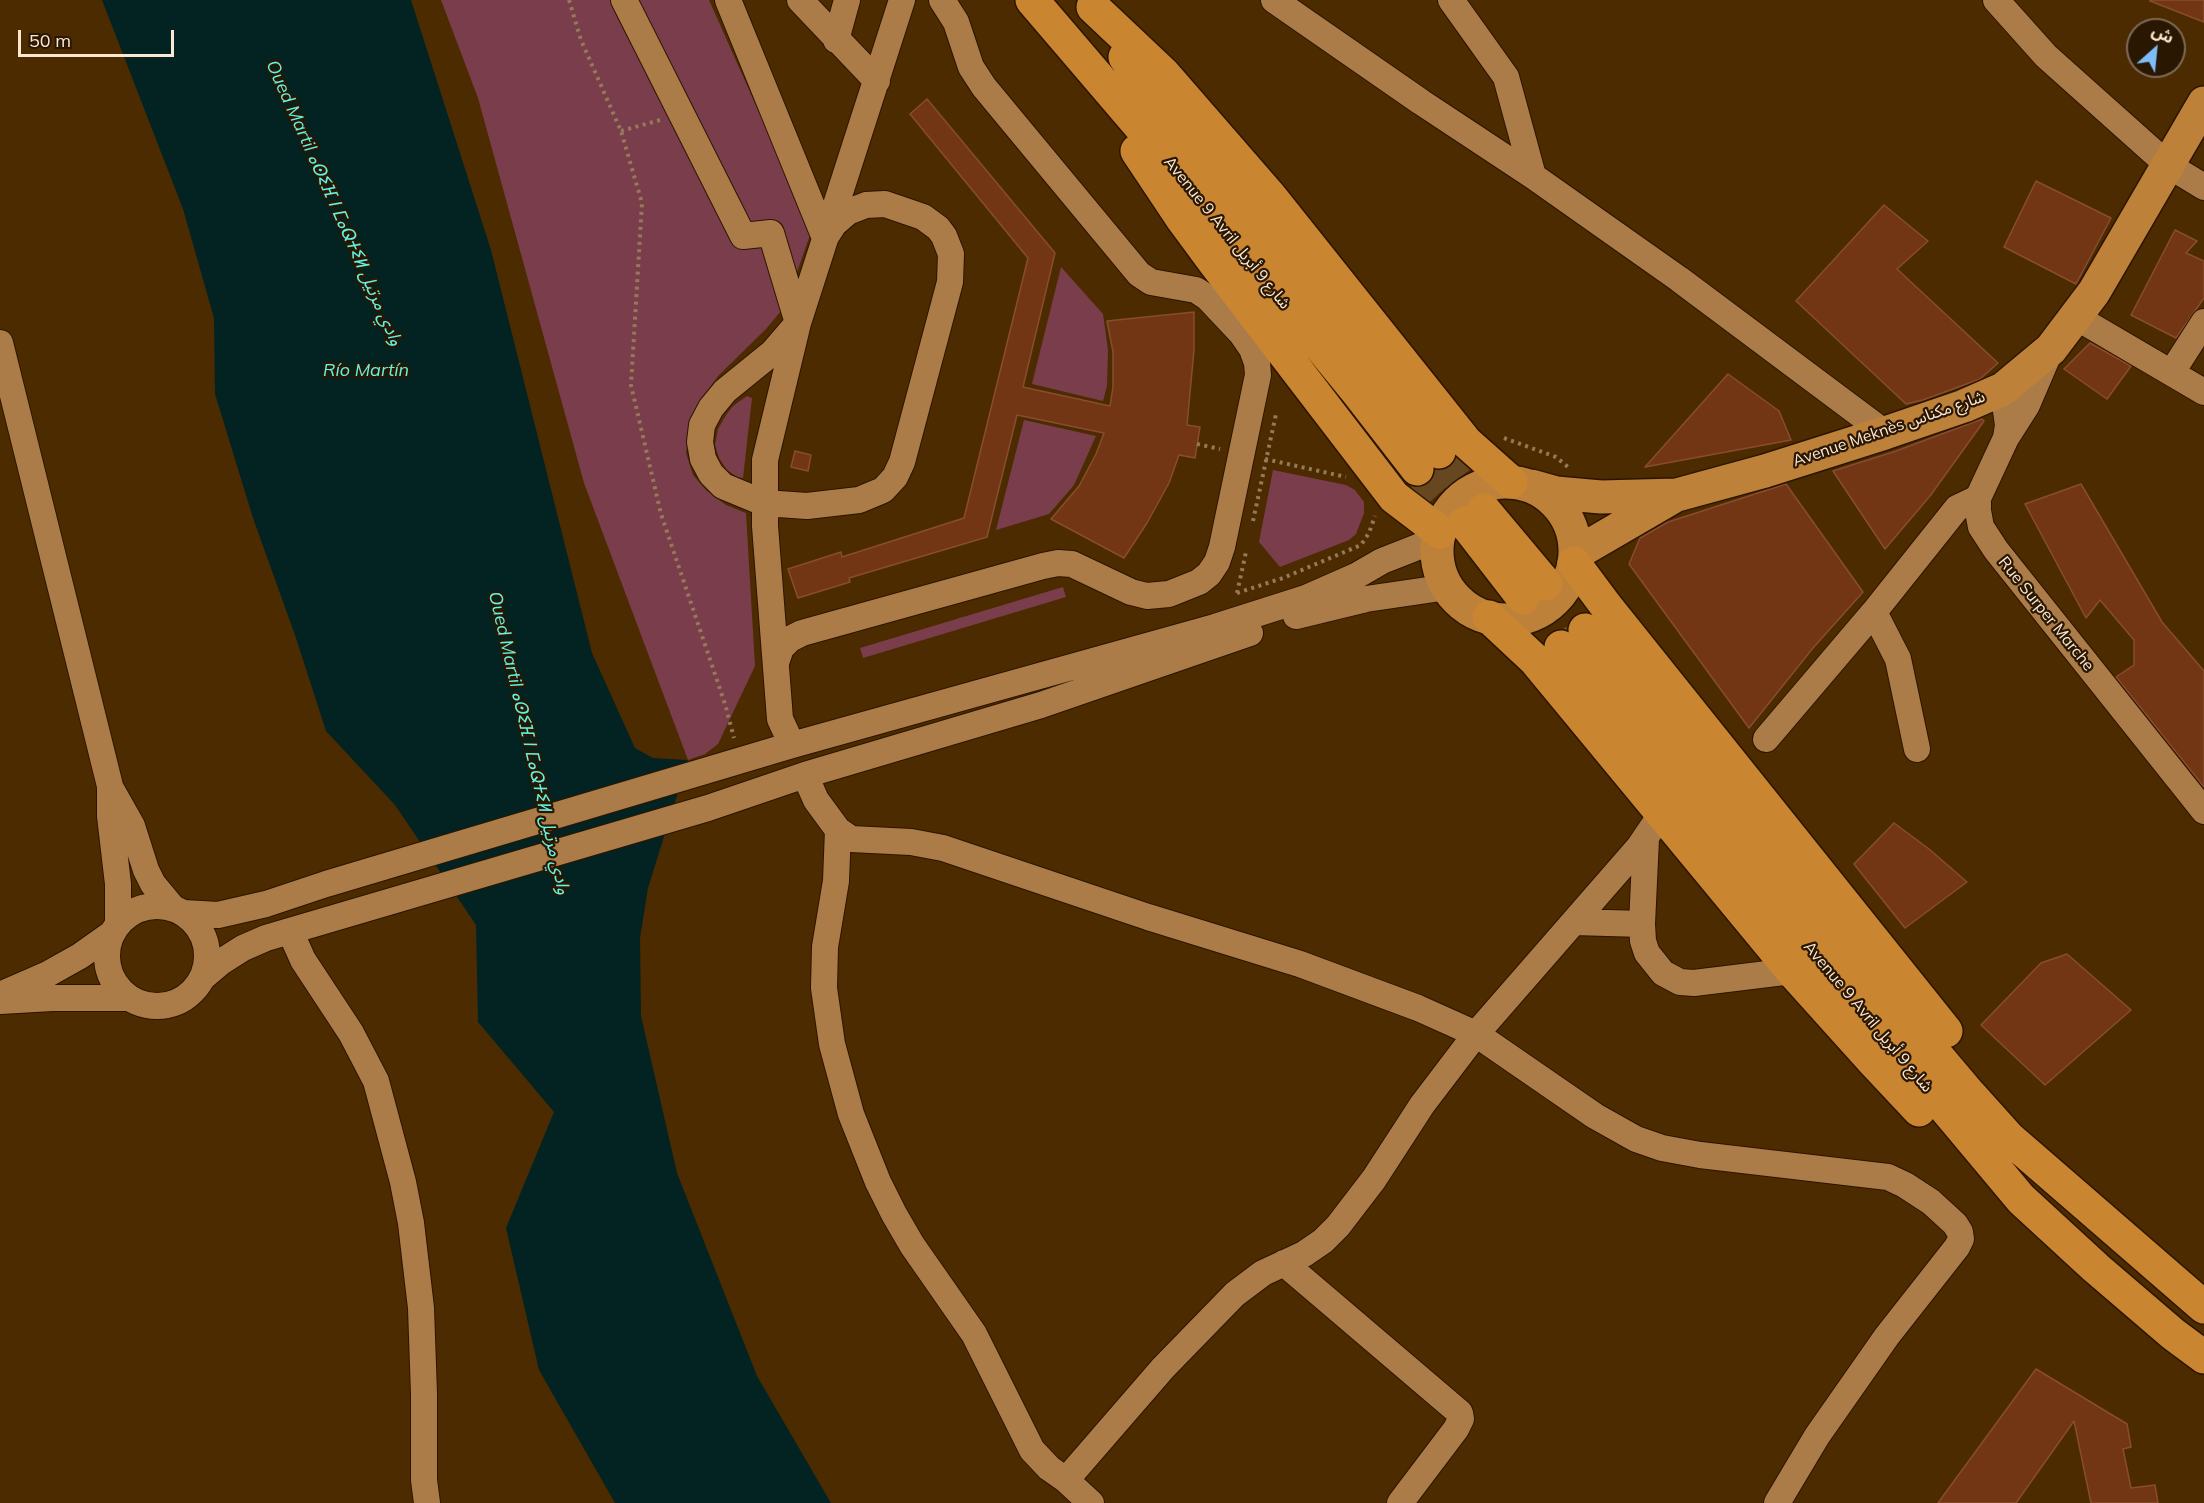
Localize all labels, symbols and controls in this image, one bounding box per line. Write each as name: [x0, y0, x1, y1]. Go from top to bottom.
scale bar: [21, 18, 177, 56]
north arrow: [2126, 18, 2186, 78]
text: ش: [2149, 20, 2178, 48]
text: 50 m: [29, 29, 71, 52]
water label: Oued Martil ⴰⵙⵉⴼ ⵏ ⵎⴰⵕⵜⵉⵍ وادي مرتيل: [261, 57, 407, 349]
street label: Avenue 9 Avril شارع 9 أبريل: [1160, 153, 1294, 313]
water label: Río Martín: [323, 360, 409, 382]
street label: Avenue Meknès شارع مكناس: [1790, 387, 1988, 471]
street label: Rue Surper Marche: [1994, 553, 2098, 675]
water label: Oued Martil ⴰⵙⵉⴼ ⵏ ⵎⴰⵕⵜⵉⵍ وادي مرتيل: [484, 589, 574, 897]
street label: Avenue 9 Avril شارع 9 أبريل: [1799, 938, 1937, 1096]

